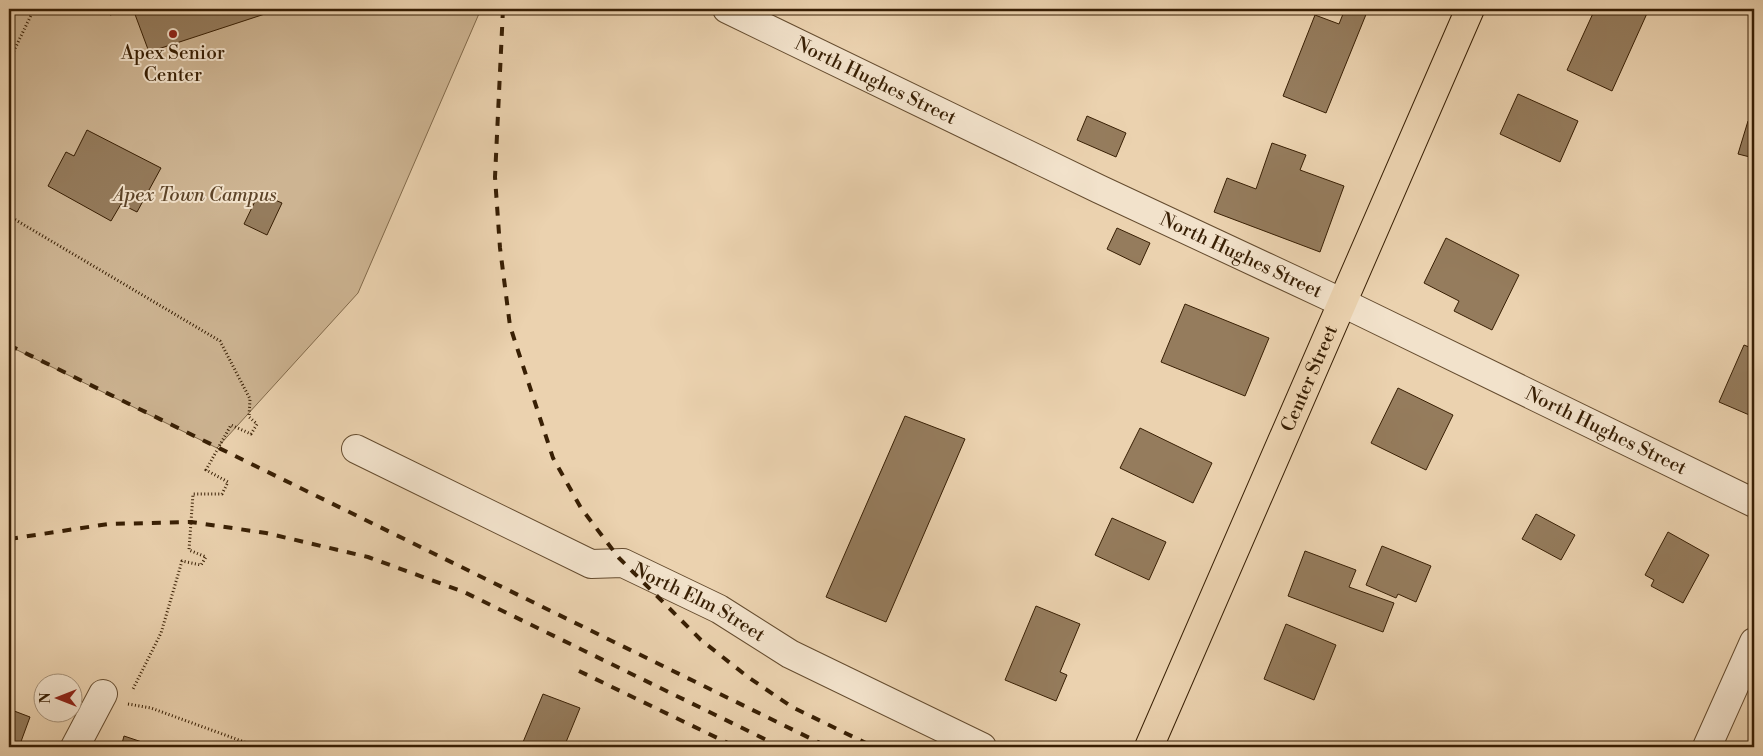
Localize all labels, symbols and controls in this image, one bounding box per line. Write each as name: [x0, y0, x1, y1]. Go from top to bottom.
marker: Apex Senior Center: [167, 28, 179, 40]
street label: North Hughes Street: [791, 32, 960, 130]
place label: Apex Senior Center: [120, 41, 225, 87]
park label: Apex Town Campus: [111, 183, 277, 207]
street label: North Hughes Street: [1156, 207, 1326, 304]
street label: Center Street: [1276, 321, 1343, 435]
street label: North Hughes Street: [1521, 382, 1691, 480]
street label: North Elm Street: [629, 557, 770, 647]
north arrow: [32, 674, 82, 724]
text: N: [37, 692, 55, 704]

